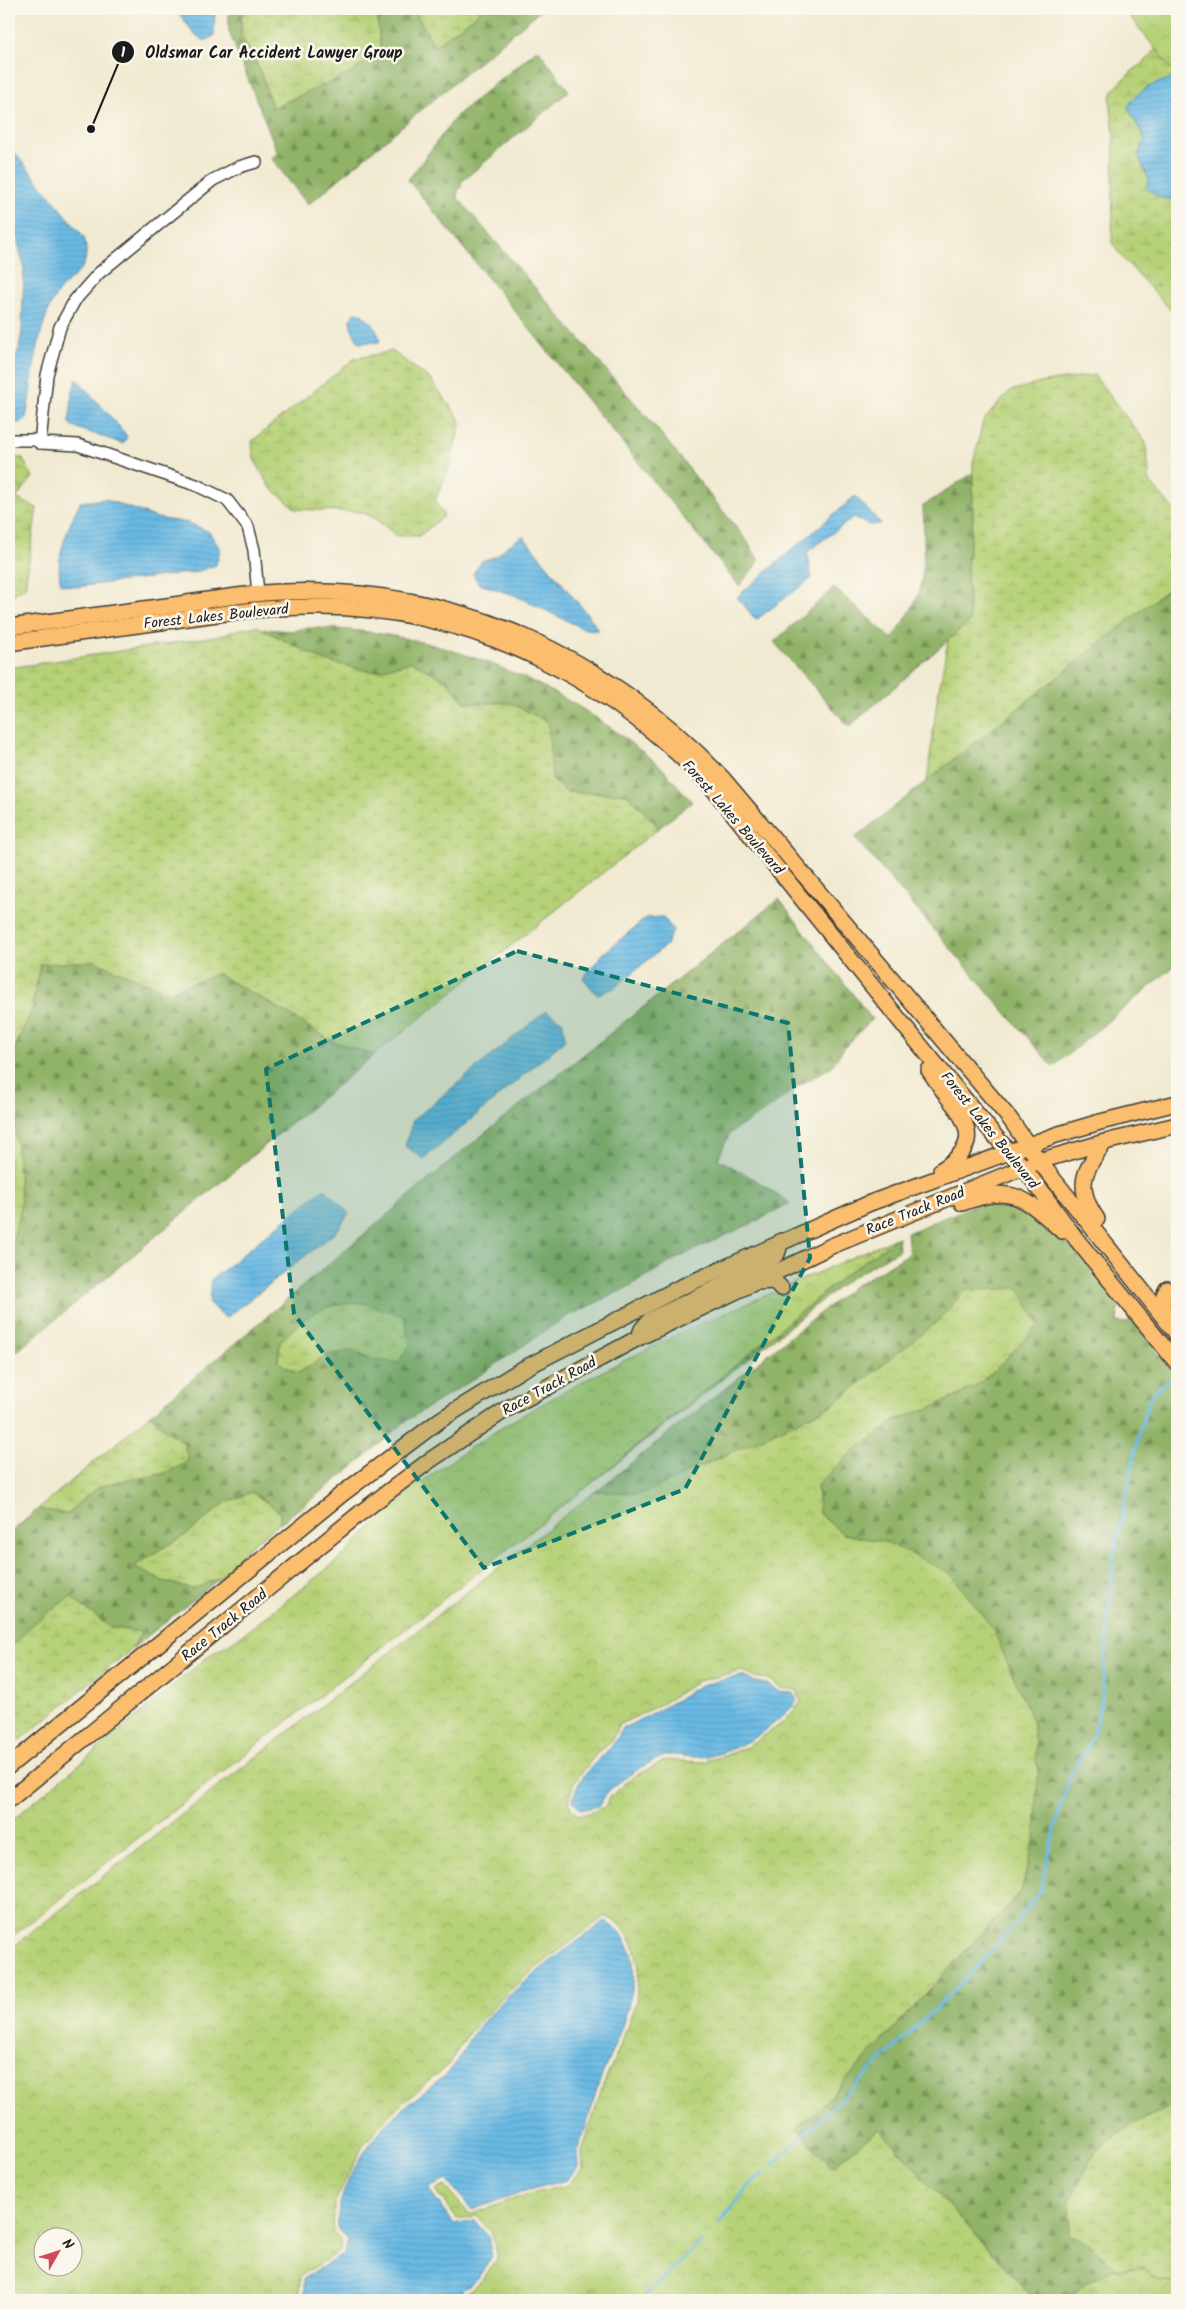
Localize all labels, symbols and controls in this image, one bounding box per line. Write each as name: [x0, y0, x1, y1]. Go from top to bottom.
callout: Oldsmar Car Accident Lawyer Group: [110, 36, 413, 67]
text: 1: [121, 41, 126, 65]
text: Oldsmar Car Accident Lawyer Group: [145, 41, 403, 66]
street label: Forest Lakes Boulevard: [142, 597, 290, 637]
street label: Forest Lakes Boulevard: [675, 755, 789, 881]
street label: Forest Lakes Boulevard: [934, 1066, 1045, 1195]
street label: Race Track Road: [862, 1181, 969, 1243]
street label: Race Track Road: [498, 1351, 602, 1423]
street label: Race Track Road: [176, 1583, 273, 1668]
north arrow: [32, 2226, 82, 2276]
text: N: [56, 2234, 79, 2255]

